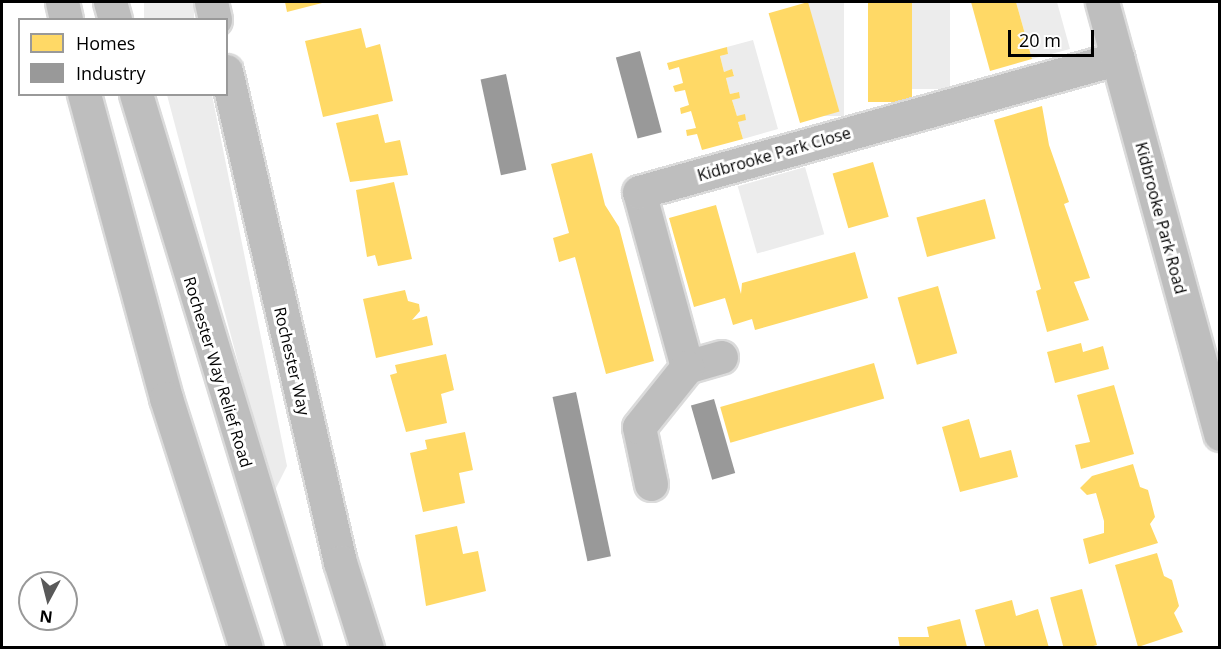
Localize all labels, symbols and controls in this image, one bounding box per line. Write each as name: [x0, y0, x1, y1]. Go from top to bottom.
legend: [18, 18, 228, 96]
scale bar: [1011, 18, 1096, 56]
text: 20 m: [1019, 28, 1061, 52]
text: Homes: [76, 31, 135, 55]
text: Industry: [76, 61, 146, 85]
street label: Kidbrooke Park Close: [695, 123, 853, 185]
street label: Kidbrooke Park Road: [1131, 140, 1191, 296]
street label: Rochester Way Relief Road: [180, 274, 256, 470]
street label: Rochester Way: [270, 305, 314, 417]
north arrow: [18, 571, 78, 631]
text: N: [38, 605, 54, 629]

